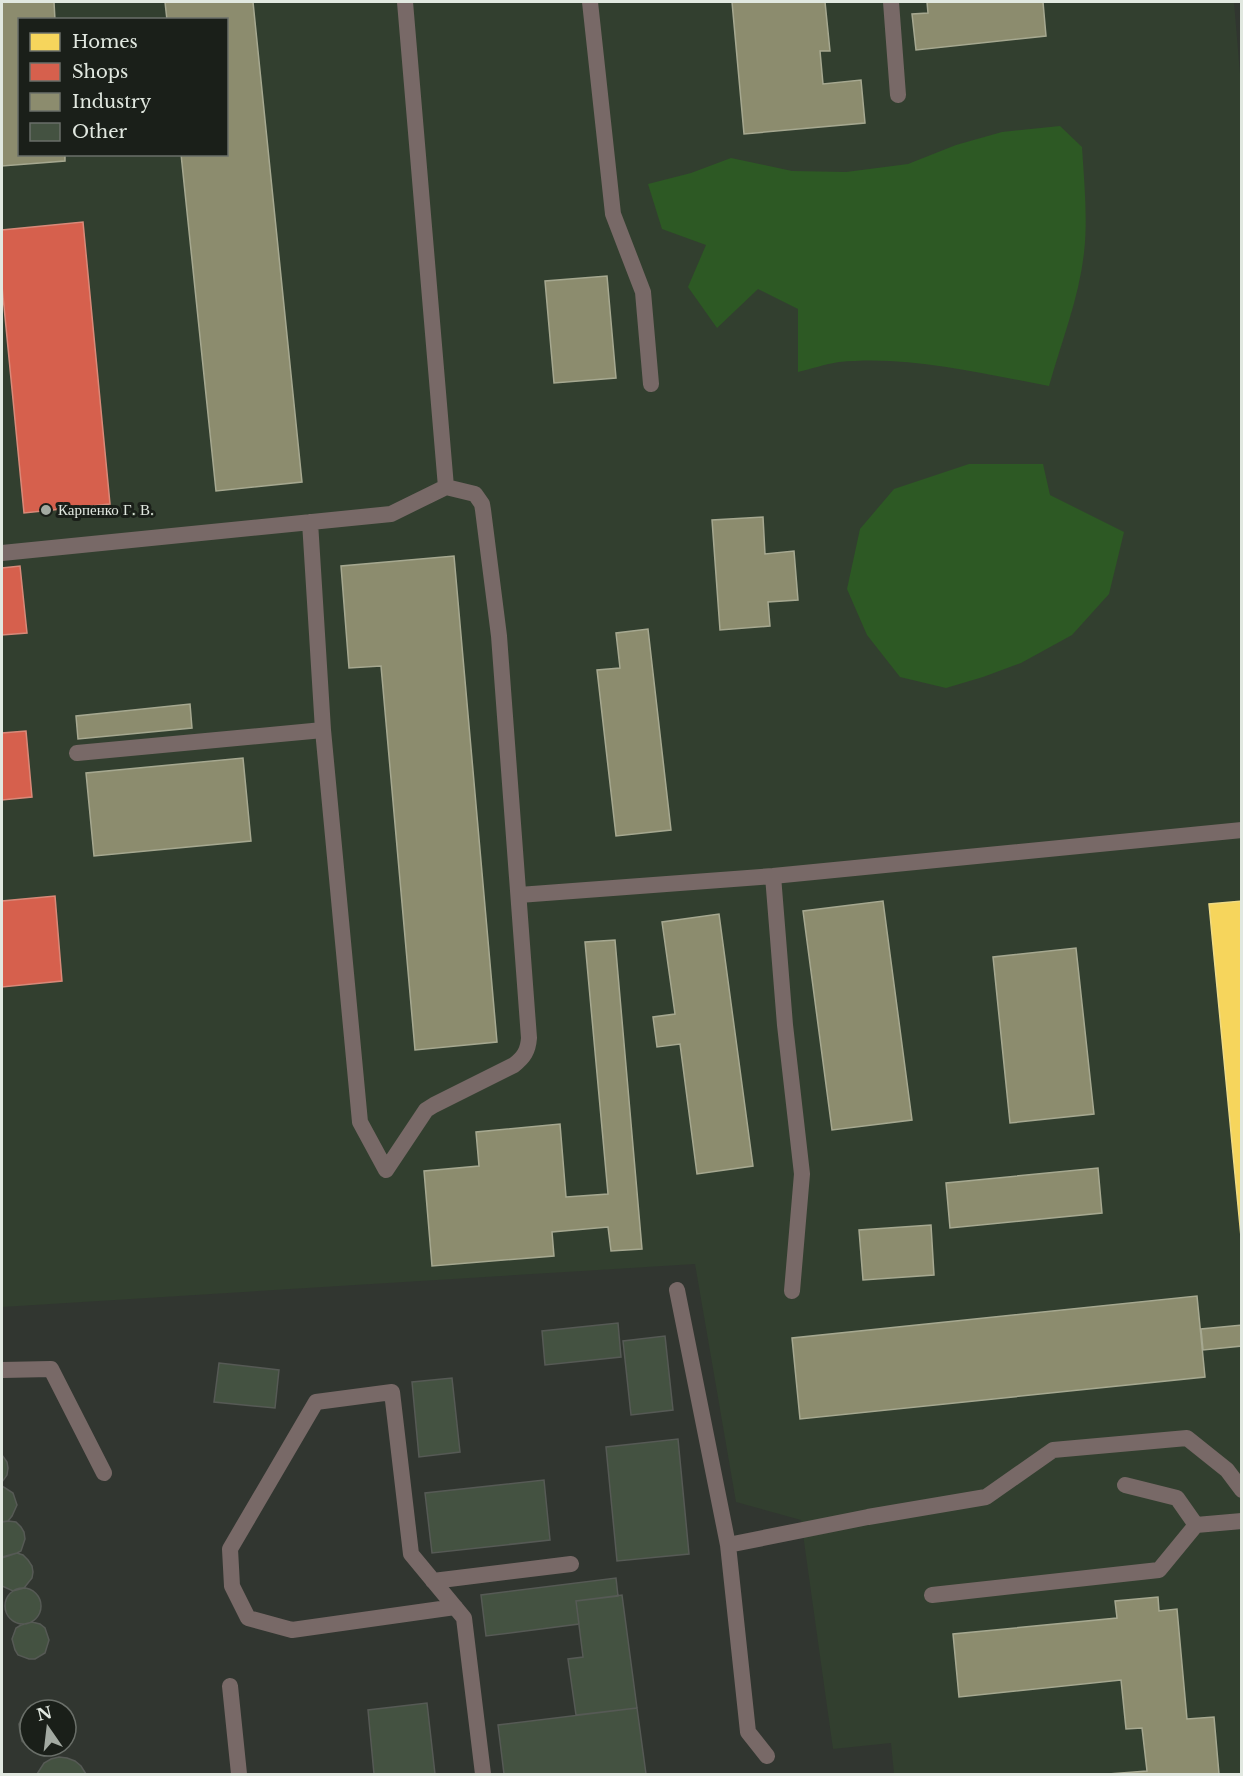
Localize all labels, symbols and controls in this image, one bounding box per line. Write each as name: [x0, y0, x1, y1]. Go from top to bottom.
legend: [18, 18, 228, 156]
text: Homes: [72, 31, 138, 53]
text: Shops: [72, 61, 128, 83]
text: Industry: [72, 91, 152, 113]
text: Other: [72, 121, 128, 143]
place label: Карпенко Г. В.: [58, 500, 154, 519]
marker: Карпенко Г. В.: [39, 503, 53, 517]
north arrow: [18, 1698, 78, 1758]
text: N: [35, 1702, 54, 1725]

